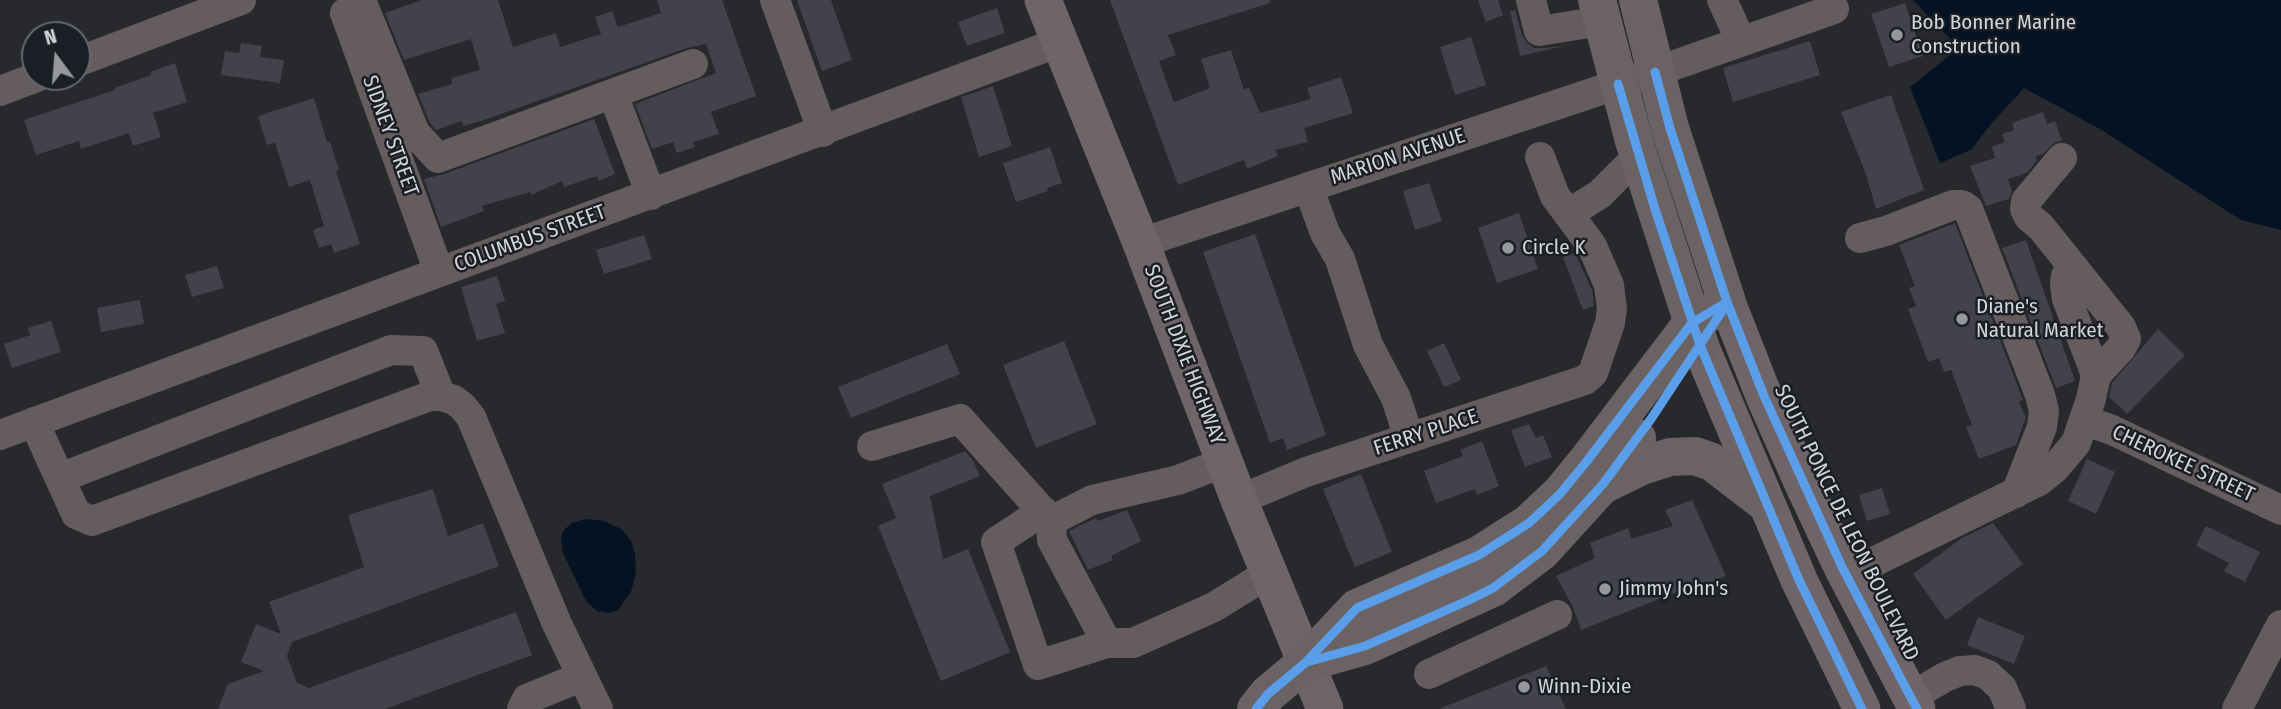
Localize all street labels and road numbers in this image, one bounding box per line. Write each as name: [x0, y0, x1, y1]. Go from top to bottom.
street label: SIDNEY STREET: [357, 72, 423, 200]
street label: MARION AVENUE: [1328, 123, 1468, 191]
street label: COLUMBUS STREET: [451, 200, 609, 278]
street label: SOUTH DIXIE HIGHWAY: [1138, 261, 1230, 449]
street label: SOUTH PONCE DE LEON BOULEVARD: [1768, 381, 1924, 665]
street label: FERRY PLACE: [1371, 404, 1481, 462]
street label: CHEROKEE STREET: [2108, 420, 2258, 508]

